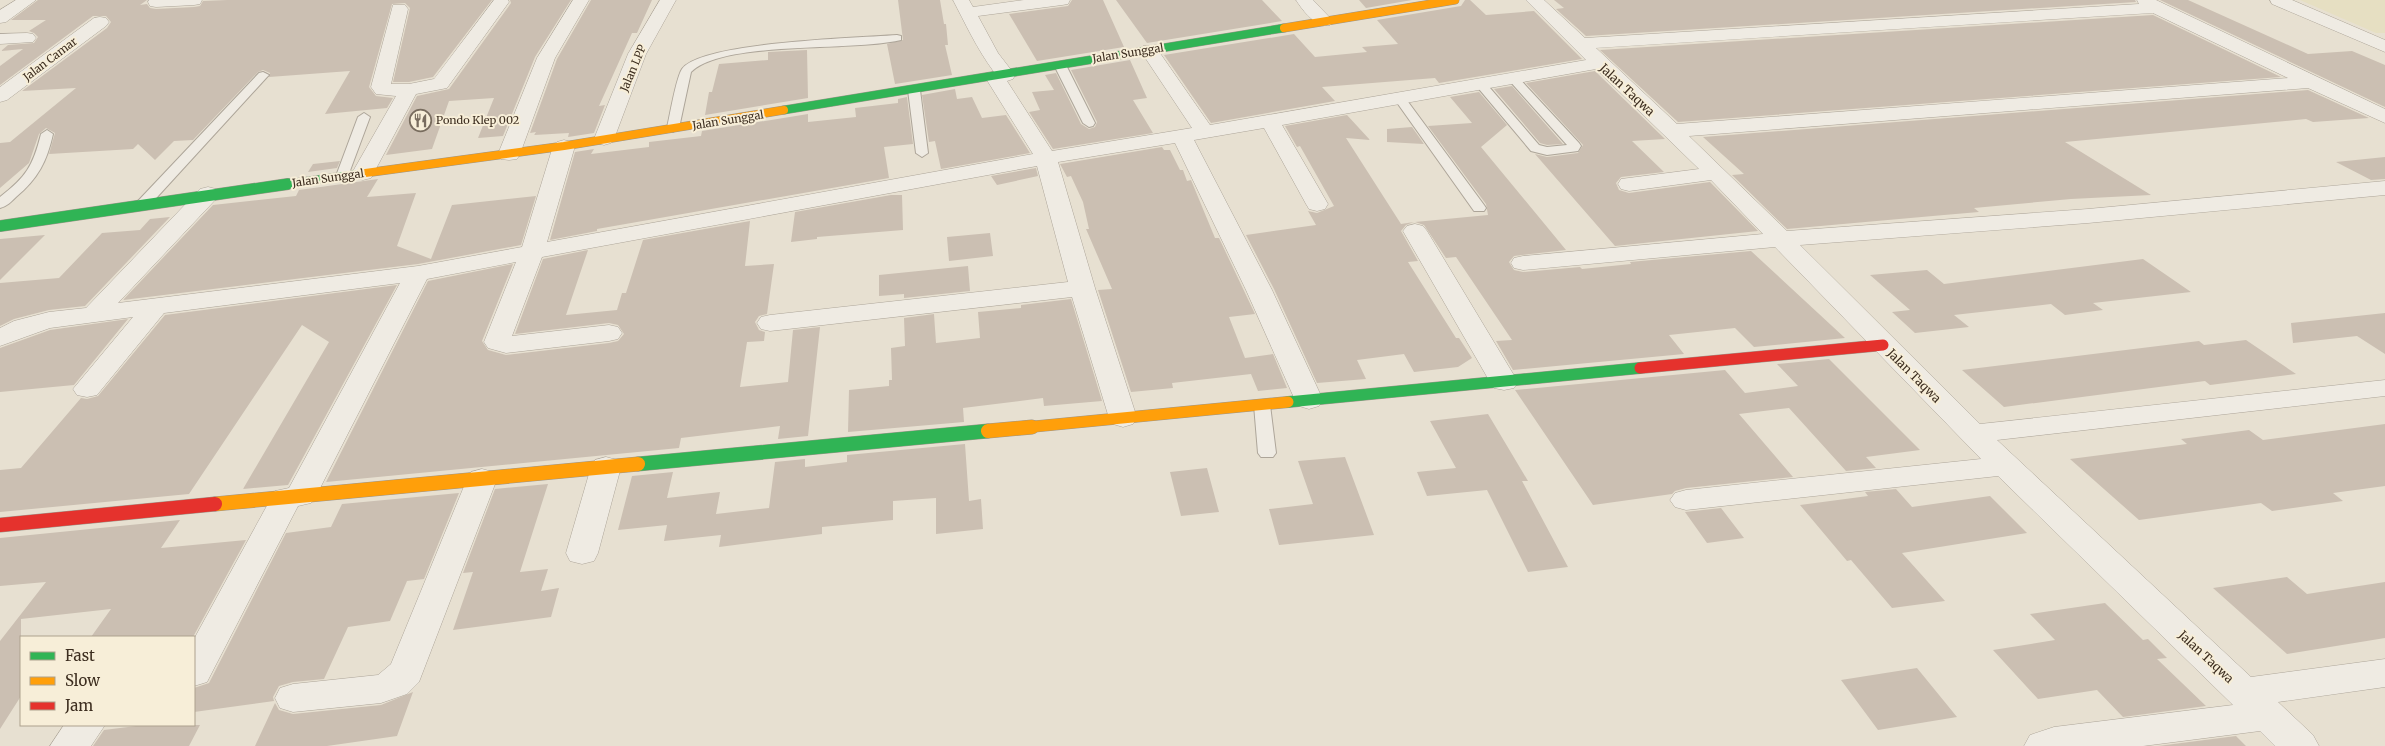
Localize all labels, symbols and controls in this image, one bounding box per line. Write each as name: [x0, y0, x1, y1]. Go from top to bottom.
street label: Jalan Camar: [19, 34, 80, 84]
street label: Jalan Sunggal: [1090, 40, 1165, 66]
street label: Jalan LPP: [616, 42, 649, 94]
street label: Jalan Taqwa: [1596, 60, 1658, 119]
street label: Jalan Sunggal: [690, 107, 765, 133]
restaurant icon: Pondo Klep 002: [408, 108, 432, 132]
place label: Pondo Klep 002: [436, 113, 519, 127]
street label: Jalan Sunggal: [290, 166, 365, 190]
street label: Jalan Taqwa: [1884, 345, 1945, 406]
street label: Jalan Taqwa: [2175, 627, 2237, 686]
legend: [20, 636, 195, 726]
text: Fast: [65, 646, 95, 665]
text: Slow: [65, 671, 100, 690]
text: Jam: [64, 696, 93, 715]

